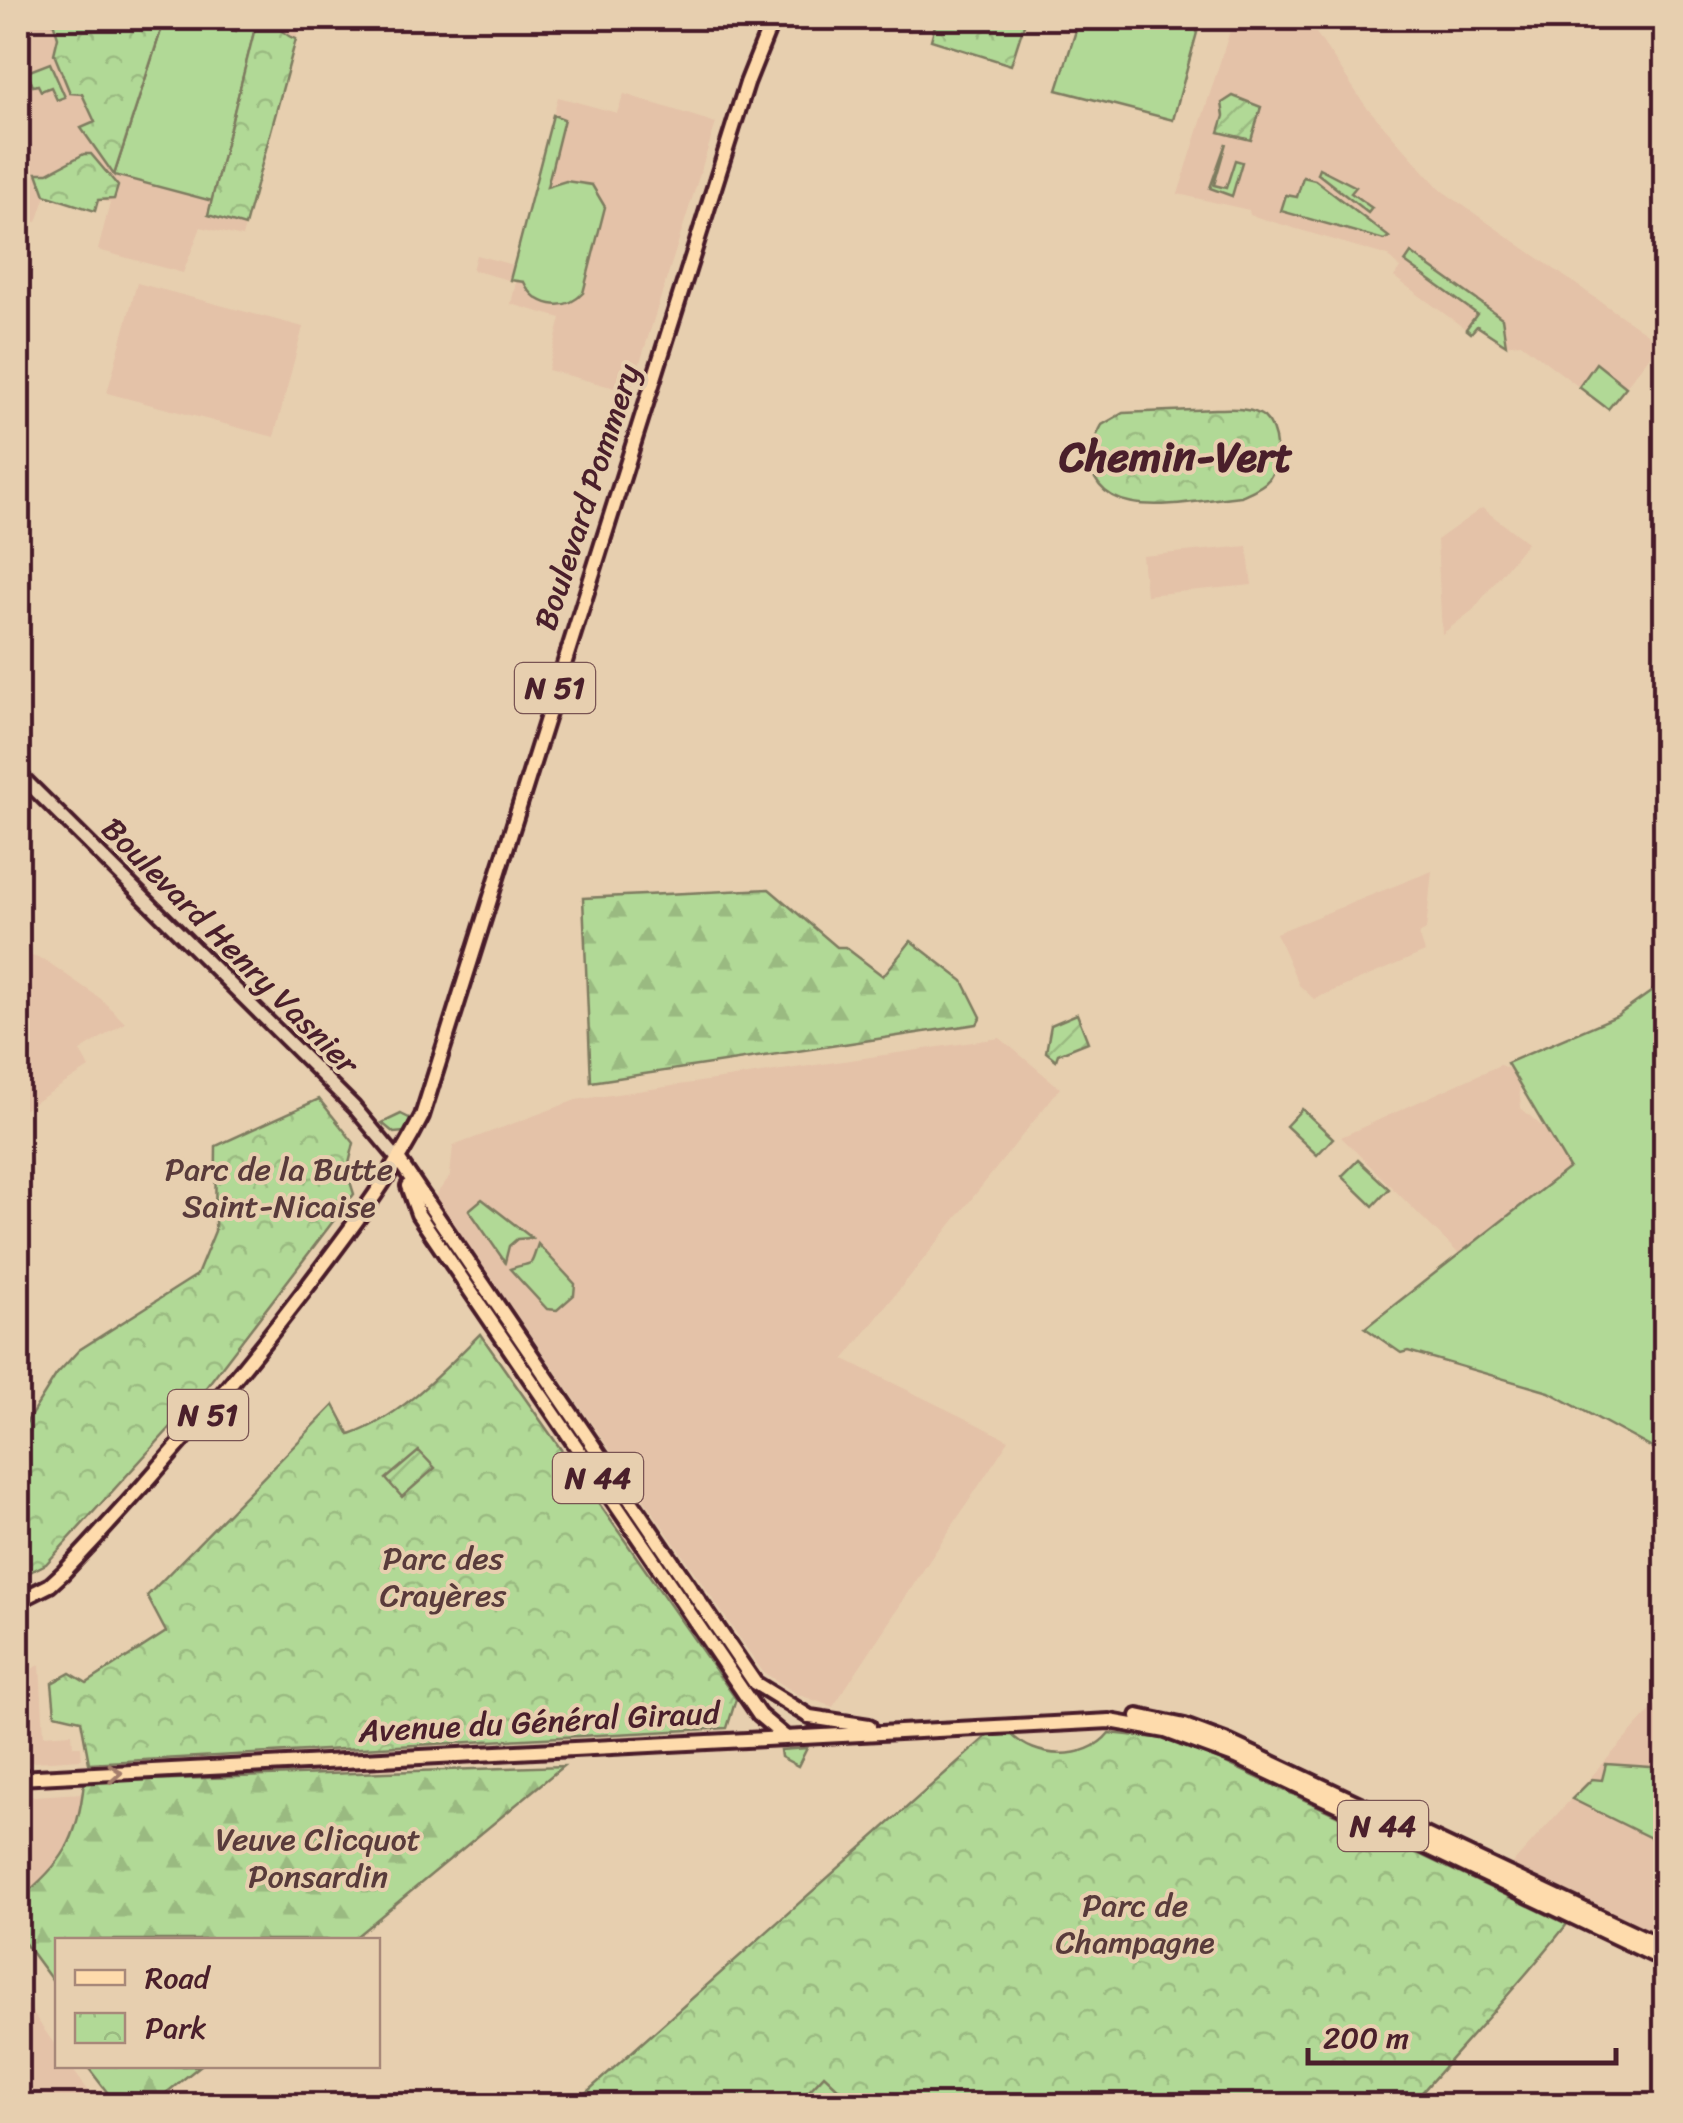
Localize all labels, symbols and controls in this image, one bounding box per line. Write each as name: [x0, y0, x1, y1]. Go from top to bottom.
street label: Boulevard Pommery: [517, 356, 657, 638]
district label: Chemin-Vert: [1058, 420, 1293, 494]
road number: N 51: [515, 663, 595, 713]
street label: Boulevard Henry Vasnier: [87, 803, 374, 1090]
park label: Parc de la Butte Saint-Nicaise: [165, 1141, 393, 1235]
road number: N 51: [168, 1390, 248, 1440]
road number: N 44: [553, 1453, 643, 1503]
park label: Parc des Crayères: [380, 1530, 507, 1624]
street label: Avenue du Général Giraud: [356, 1684, 723, 1760]
one-way arrow: [107, 1763, 123, 1784]
road number: N 44: [1338, 1801, 1428, 1851]
park label: Veuve Clicquot Ponsardin: [215, 1811, 421, 1905]
park label: Parc de Champagne: [1055, 1877, 1215, 1971]
legend: [55, 1938, 380, 2068]
text: Road: [145, 1951, 212, 2005]
text: Park: [145, 2001, 207, 2055]
scale bar: [1308, 2003, 1616, 2065]
text: 200 m: [1323, 2011, 1409, 2065]

